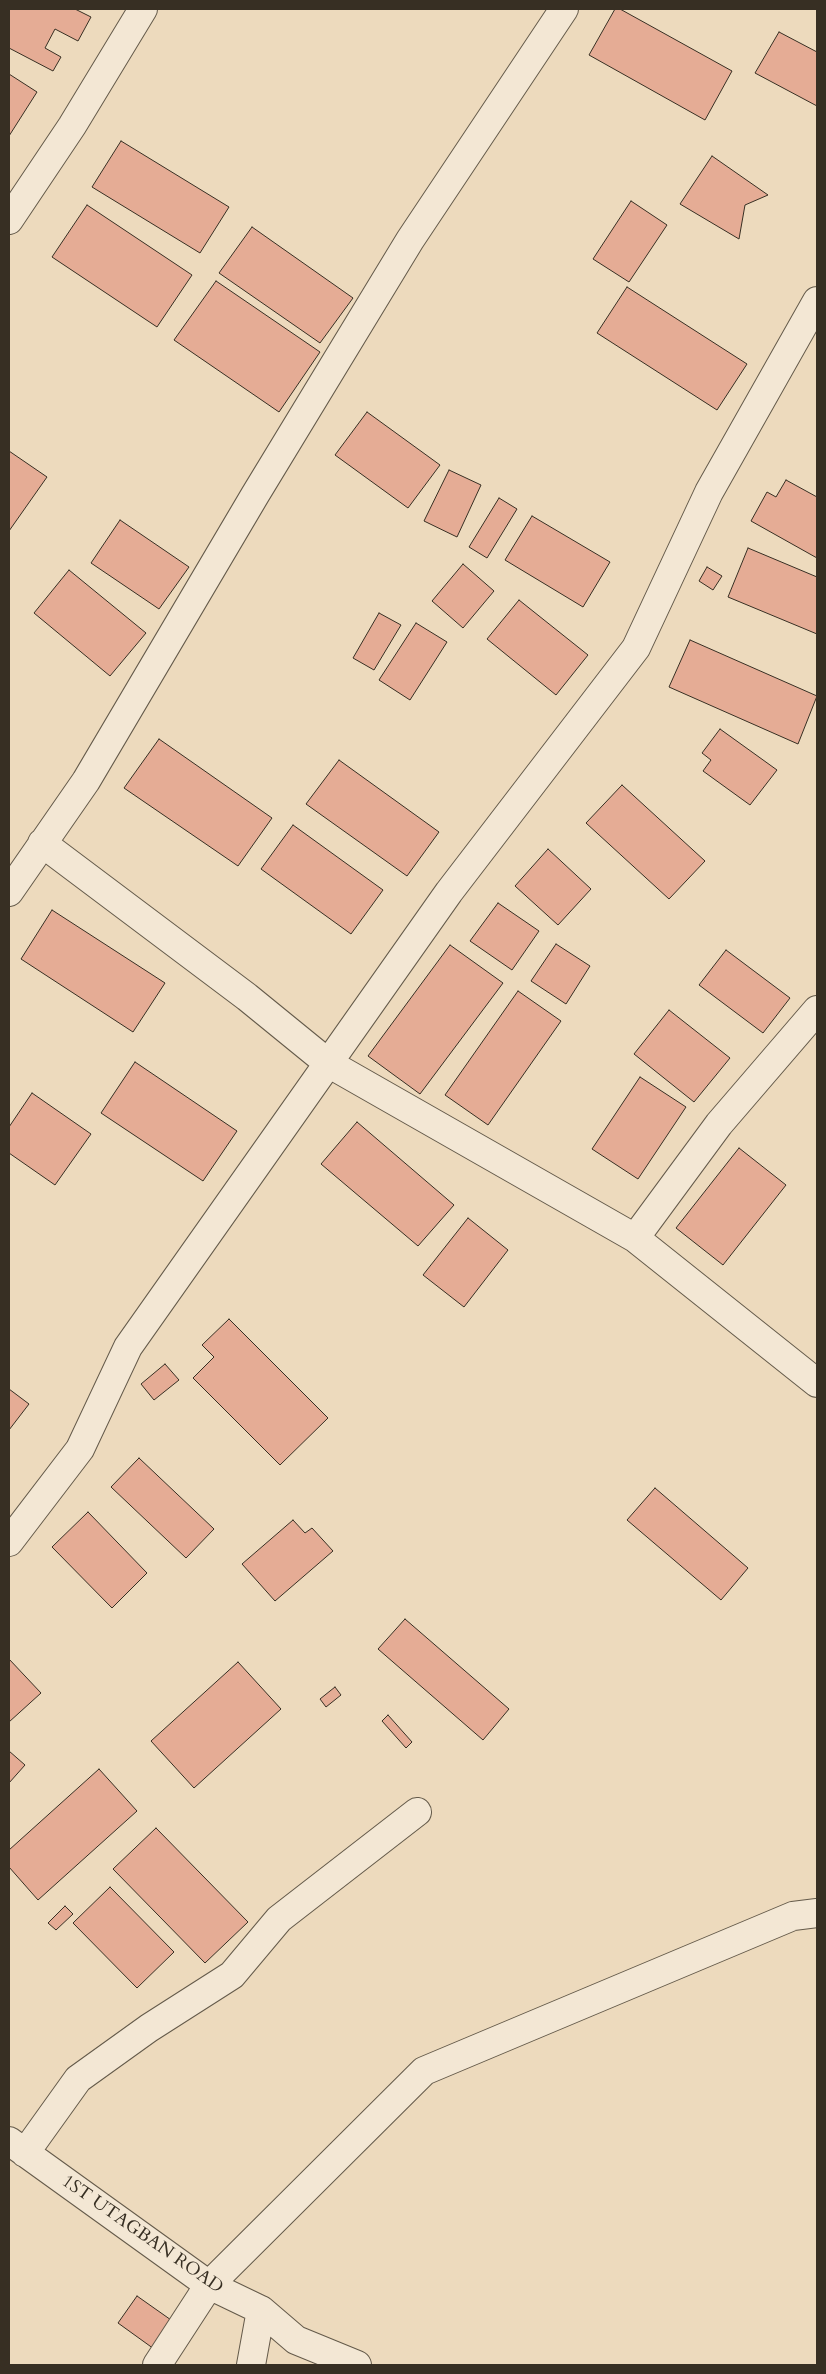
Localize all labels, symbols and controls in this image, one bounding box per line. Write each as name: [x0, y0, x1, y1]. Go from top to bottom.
street label: 1ST UTAGBAN ROAD: [57, 2171, 227, 2299]

